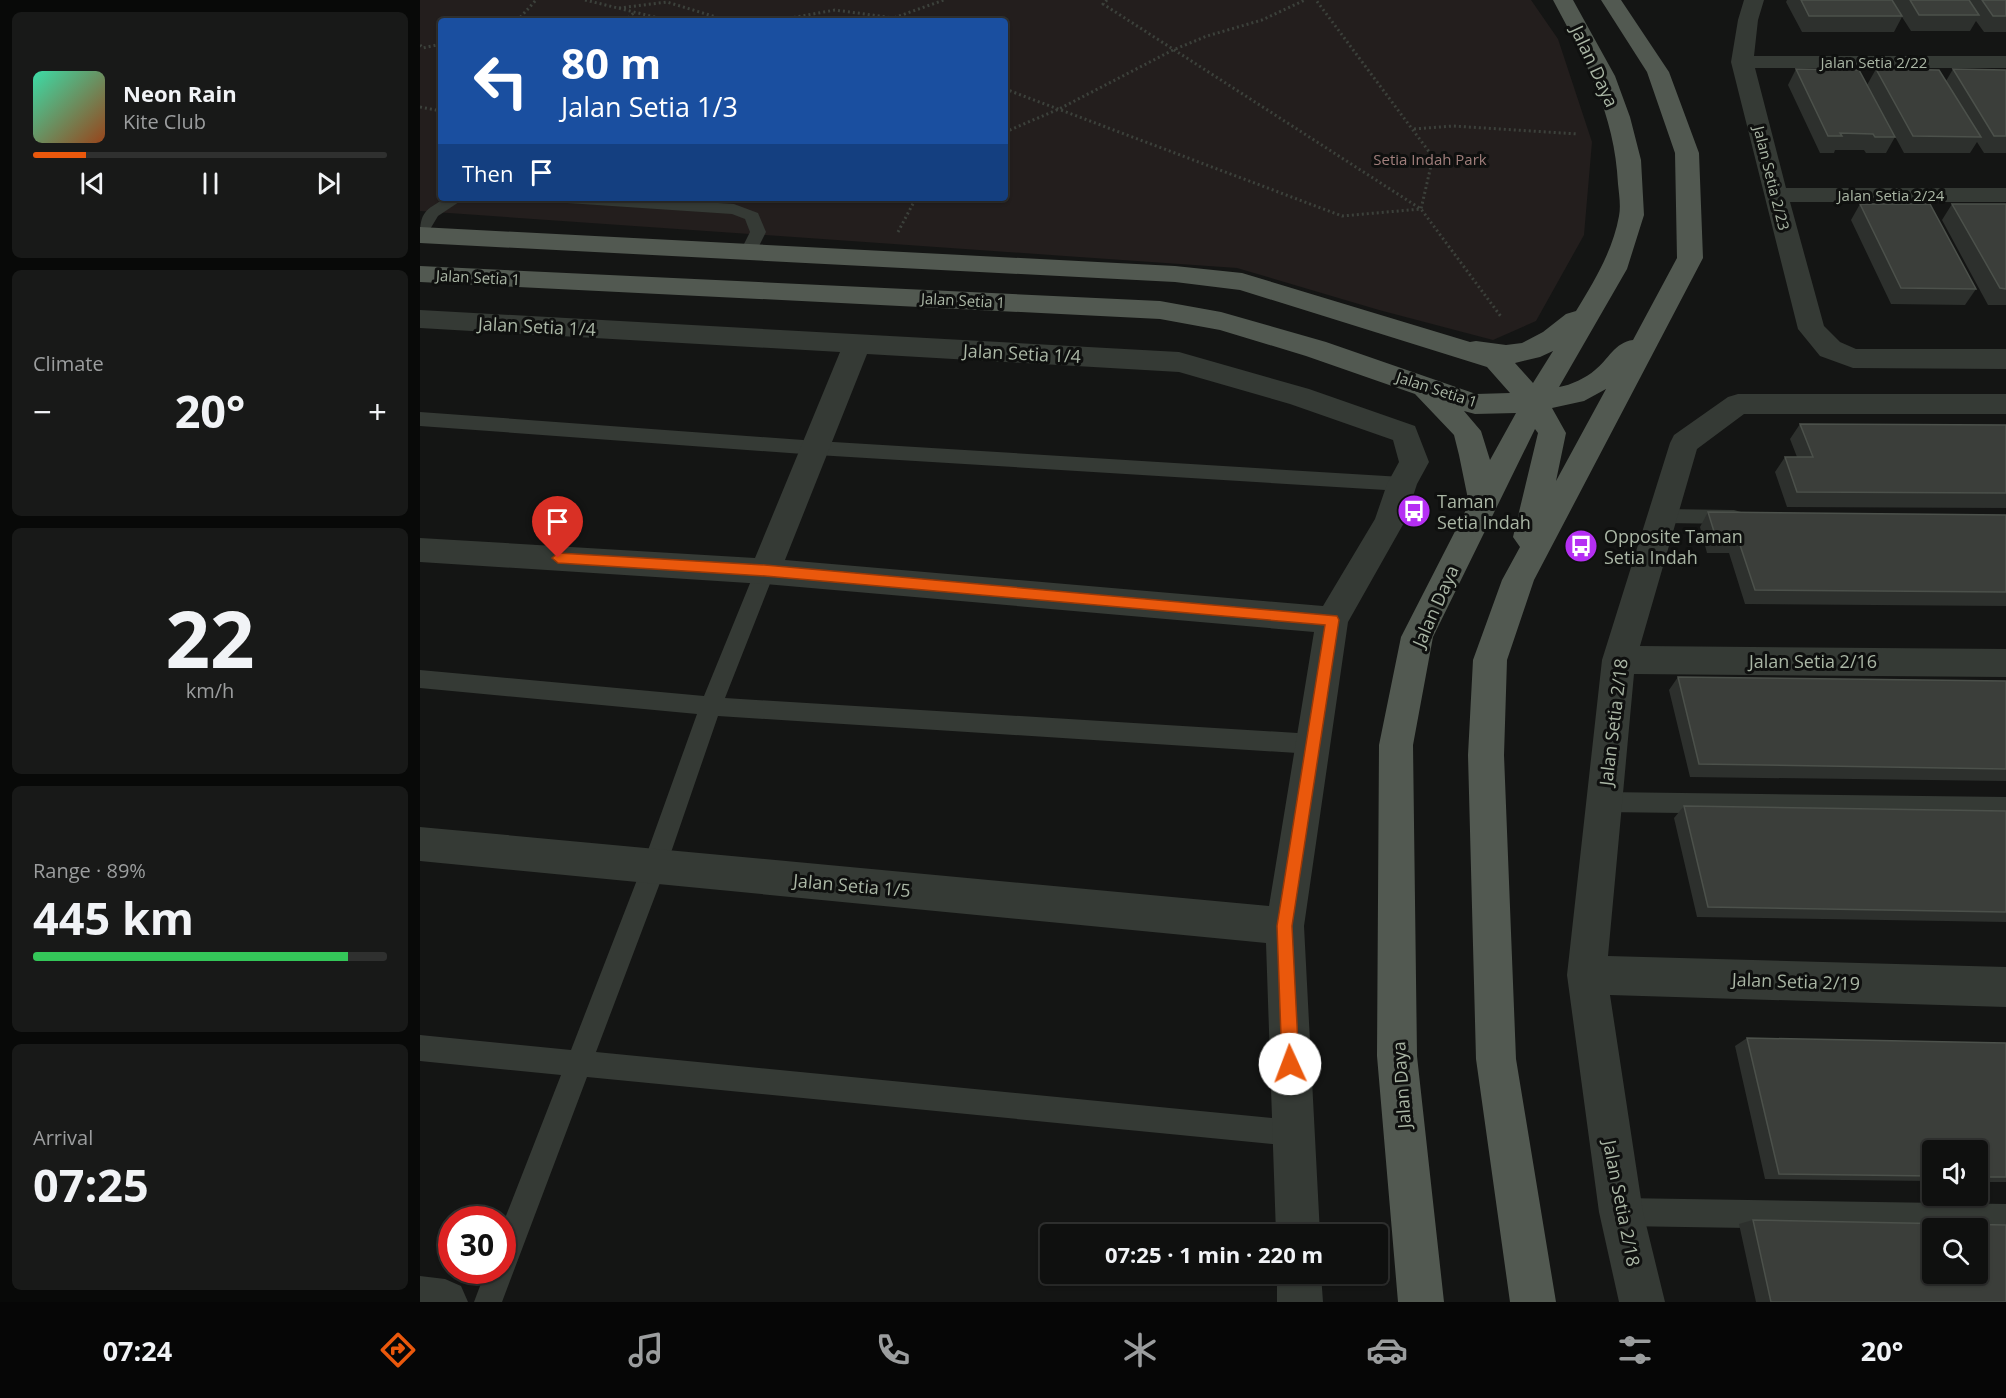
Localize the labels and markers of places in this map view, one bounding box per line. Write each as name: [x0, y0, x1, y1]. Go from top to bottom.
place label: Taman Setia Indah: [1437, 489, 1531, 534]
bus stop icon: Taman Setia Indah: [1396, 493, 1432, 529]
pin: [532, 496, 583, 558]
place label: Opposite Taman Setia Indah: [1604, 524, 1743, 569]
bus stop icon: Opposite Taman Setia Indah: [1563, 528, 1599, 564]

